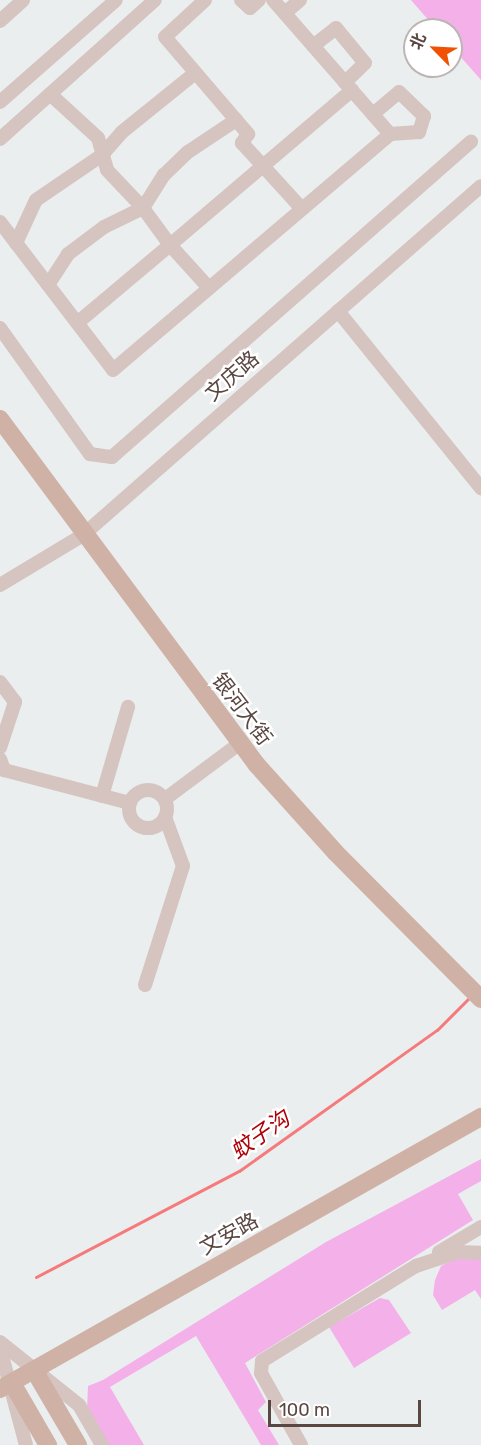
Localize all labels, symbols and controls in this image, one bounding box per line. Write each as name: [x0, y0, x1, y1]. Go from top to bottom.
north arrow: [403, 18, 463, 78]
text: 北: [406, 30, 430, 52]
street label: 文庆路: [200, 346, 264, 406]
street label: 银河大街: [207, 668, 277, 750]
water label: 蚊子沟: [225, 1105, 295, 1165]
street label: 文安路: [195, 1208, 263, 1260]
scale bar: [271, 1388, 424, 1426]
text: 100 m: [279, 1399, 330, 1421]

